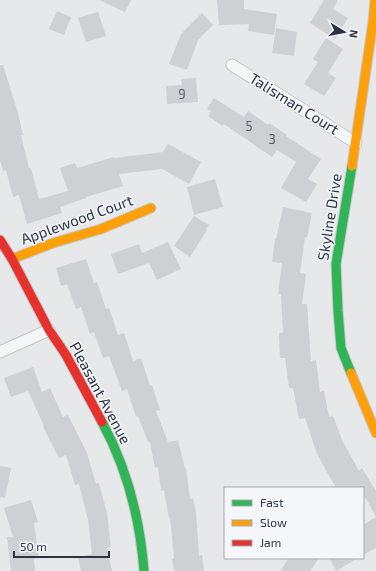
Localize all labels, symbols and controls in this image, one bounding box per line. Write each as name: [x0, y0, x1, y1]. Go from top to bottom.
north arrow: [324, 12, 364, 52]
text: N: [347, 29, 361, 39]
street label: Talisman Court: [246, 68, 343, 138]
house number: 9: [178, 86, 186, 102]
house number: 5: [246, 118, 253, 134]
house number: 3: [268, 131, 276, 147]
street label: Skyline Drive: [313, 172, 345, 262]
street label: Applewood Court: [18, 190, 135, 248]
street label: Pleasant Avenue: [66, 338, 135, 447]
legend: [224, 487, 364, 559]
text: Fast: [260, 495, 284, 509]
text: Slow: [260, 515, 287, 529]
scale bar: [14, 533, 109, 559]
text: Jam: [260, 535, 281, 549]
text: 50 m: [20, 539, 47, 553]

